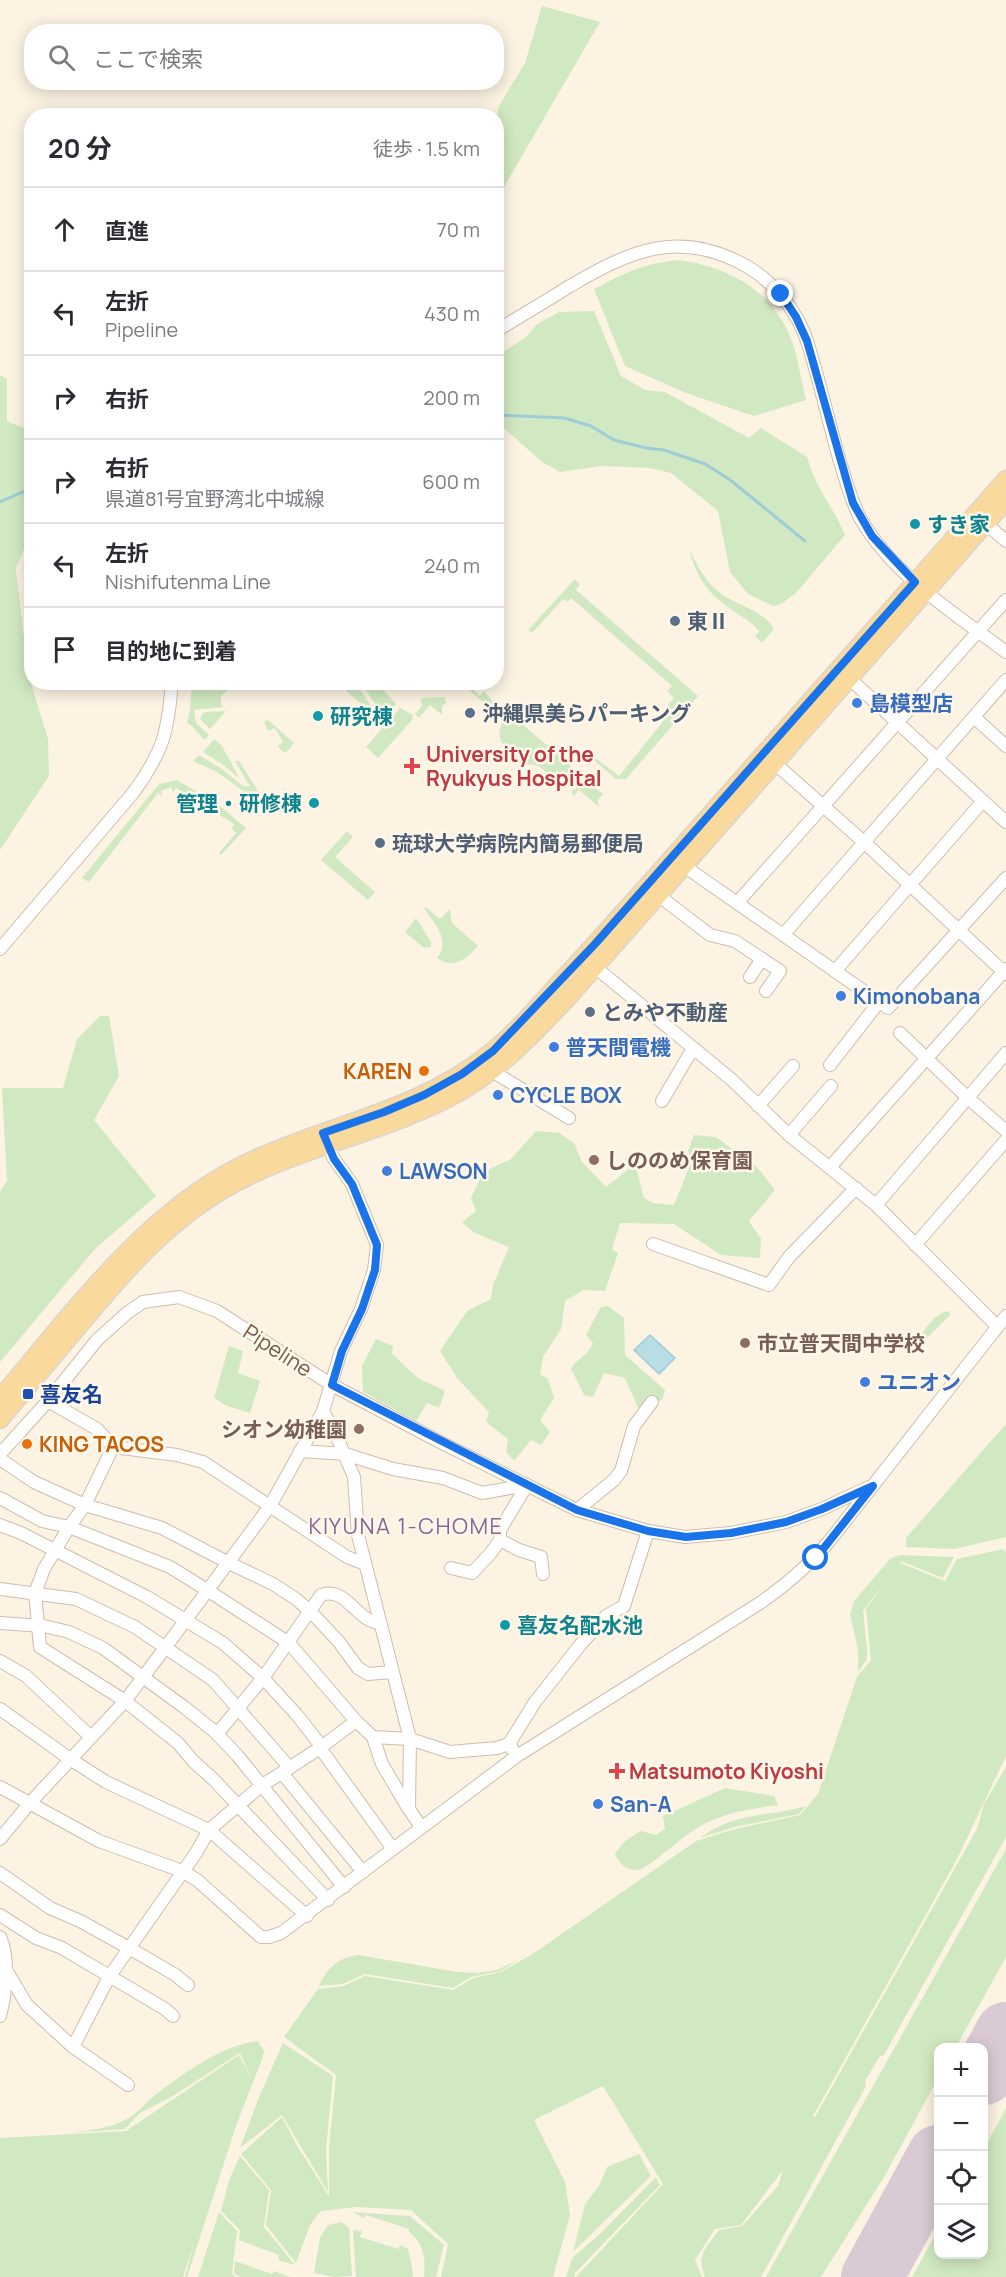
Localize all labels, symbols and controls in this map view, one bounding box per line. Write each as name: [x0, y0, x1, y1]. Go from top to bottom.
search box: [24, 24, 504, 90]
icon: search: [45, 41, 78, 74]
text: ここで検索: [93, 44, 203, 74]
text: 20 分: [48, 130, 112, 166]
text: 徒歩 · 1.5 km: [373, 135, 480, 162]
icon: ahead: [48, 213, 81, 246]
text: 直進: [105, 216, 149, 246]
text: 70 m: [437, 216, 480, 243]
route end: [767, 280, 793, 306]
text: 左折: [105, 286, 149, 316]
icon: left: [48, 297, 81, 330]
text: 430 m: [424, 300, 480, 327]
text: Pipeline: [105, 316, 178, 343]
icon: right: [48, 381, 81, 414]
text: 右折: [105, 384, 149, 414]
text: 200 m: [423, 384, 480, 411]
text: 右折: [105, 453, 149, 483]
icon: right: [48, 465, 81, 498]
text: 600 m: [422, 468, 480, 495]
text: 県道81号宜野湾北中城線: [105, 485, 324, 512]
place label: すき家: [927, 510, 990, 538]
marker: すき家: [908, 517, 922, 531]
text: 左折: [105, 538, 149, 568]
icon: left: [48, 549, 81, 582]
text: 240 m: [424, 552, 480, 579]
text: Nishifutenma Line: [105, 568, 271, 595]
place label: 東Ⅱ: [687, 607, 729, 635]
marker: 東Ⅱ: [668, 614, 682, 628]
icon: arrive: [48, 633, 81, 666]
text: 目的地に到着: [105, 636, 237, 666]
place label: 島模型店: [869, 689, 953, 717]
marker: 島模型店: [850, 696, 864, 710]
place label: 沖縄県美らパーキング: [482, 699, 691, 727]
place label: 研究棟: [330, 702, 393, 730]
marker: 沖縄県美らパーキング: [463, 706, 477, 720]
marker: 研究棟: [311, 709, 325, 723]
place label: University of the Ryukyus Hospital: [426, 740, 602, 792]
marker: University of the Ryukyus Hospital: [403, 757, 421, 775]
place label: 管理・研修棟: [176, 789, 302, 817]
marker: 管理・研修棟: [307, 796, 321, 810]
place label: 琉球大学病院内簡易郵便局: [392, 829, 644, 857]
marker: 琉球大学病院内簡易郵便局: [373, 836, 387, 850]
place label: Kimonobana: [853, 982, 980, 1010]
marker: Kimonobana: [834, 989, 848, 1003]
place label: とみや不動産: [602, 998, 728, 1026]
marker: とみや不動産: [583, 1005, 597, 1019]
place label: 普天間電機: [566, 1033, 671, 1061]
marker: 普天間電機: [547, 1040, 561, 1054]
place label: KAREN: [343, 1057, 412, 1085]
marker: KAREN: [417, 1064, 431, 1078]
place label: CYCLE BOX: [510, 1081, 622, 1109]
marker: CYCLE BOX: [491, 1088, 505, 1102]
place label: しののめ保育園: [606, 1146, 753, 1174]
marker: しののめ保育園: [587, 1153, 601, 1167]
place label: LAWSON: [399, 1157, 488, 1185]
marker: LAWSON: [380, 1164, 394, 1178]
street label: Pipeline: [238, 1317, 318, 1383]
place label: 市立普天間中学校: [757, 1329, 925, 1357]
marker: 市立普天間中学校: [738, 1336, 752, 1350]
place label: ユニオン: [877, 1368, 961, 1396]
marker: ユニオン: [858, 1375, 872, 1389]
place label: 喜友名: [40, 1380, 103, 1408]
marker: 喜友名: [21, 1387, 35, 1401]
place label: シオン幼稚園: [221, 1415, 347, 1443]
marker: シオン幼稚園: [352, 1422, 366, 1436]
place label: KING TACOS: [39, 1430, 164, 1458]
marker: KING TACOS: [20, 1437, 34, 1451]
district label: KIYUNA 1-CHOME: [309, 1511, 503, 1541]
route start: [802, 1544, 828, 1570]
place label: 喜友名配水池: [517, 1611, 643, 1639]
marker: 喜友名配水池: [498, 1618, 512, 1632]
place label: Matsumoto Kiyoshi: [629, 1757, 824, 1785]
marker: Matsumoto Kiyoshi: [610, 1764, 624, 1778]
place label: San-A: [610, 1790, 672, 1818]
marker: San-A: [591, 1797, 605, 1811]
map controls: [934, 2043, 988, 2259]
button: +: [934, 2043, 988, 2097]
button: −: [934, 2097, 988, 2151]
button: locate: [934, 2151, 988, 2205]
button: layers: [934, 2205, 988, 2259]

